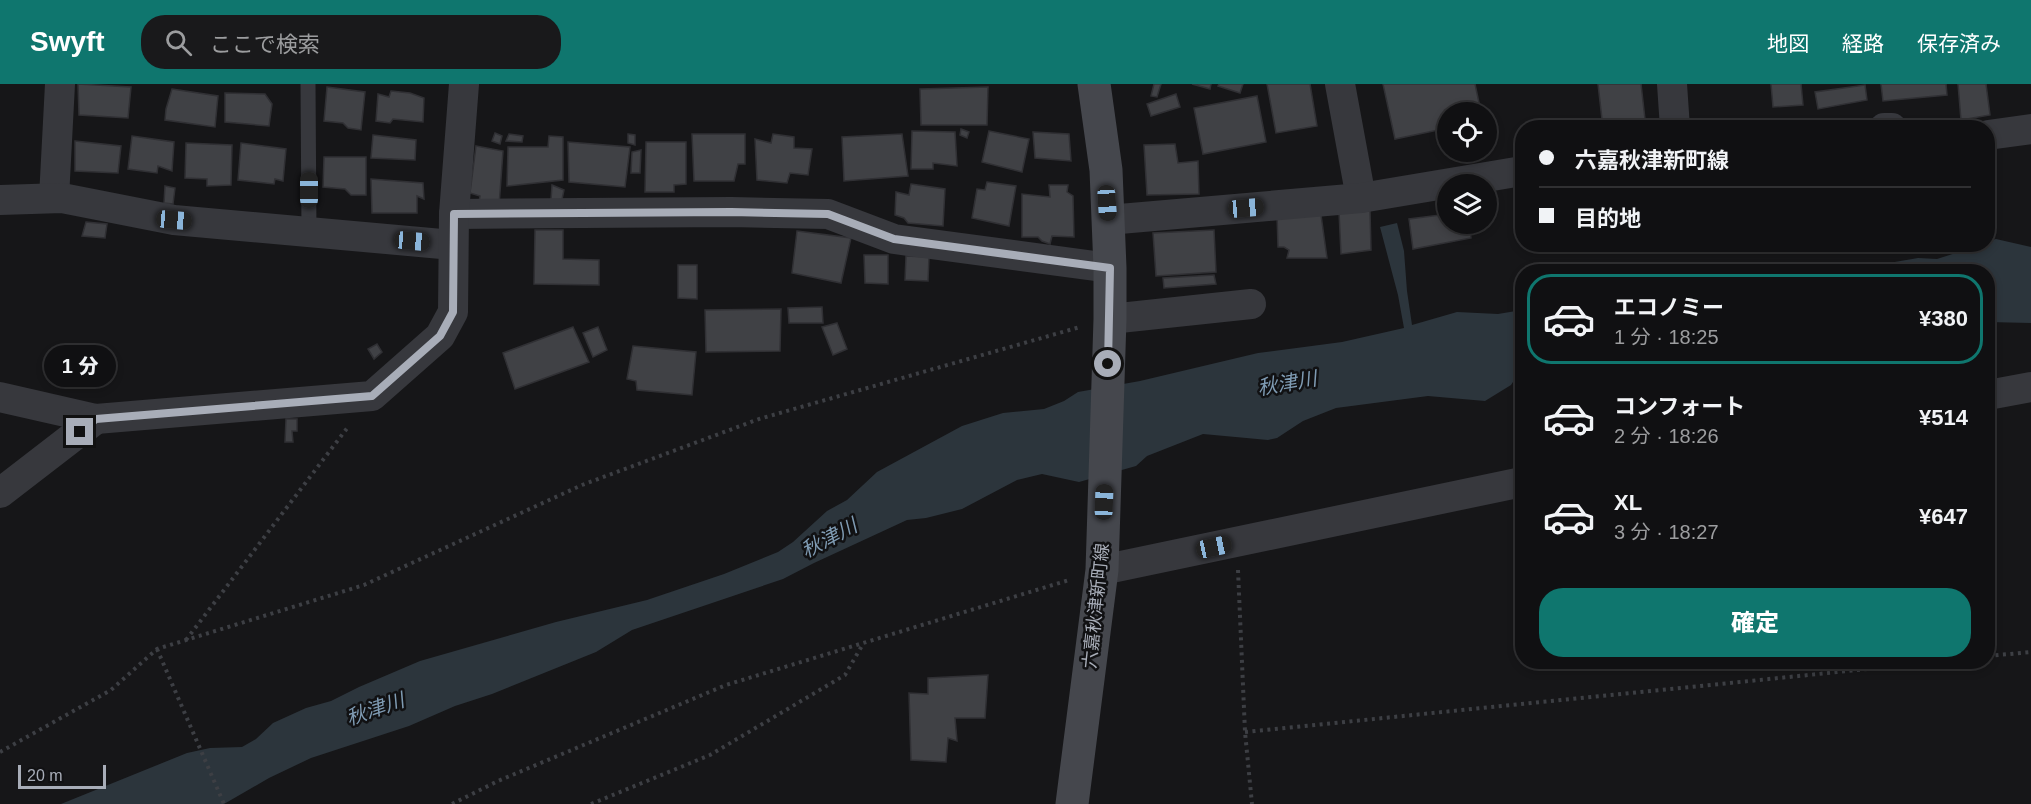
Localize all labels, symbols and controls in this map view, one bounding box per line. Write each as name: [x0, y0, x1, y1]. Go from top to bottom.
search box: [141, 15, 561, 69]
text: Swyft: [30, 26, 105, 57]
icon: search: [162, 26, 195, 59]
text: ここで検索: [210, 32, 320, 57]
text: 地図: [1767, 32, 1809, 55]
text: 経路: [1842, 32, 1884, 55]
text: 保存済み: [1917, 32, 2001, 55]
map controls: [1437, 102, 1497, 234]
button: locate: [1437, 102, 1497, 162]
text: 六嘉秋津新町線: [1575, 148, 1729, 173]
car: [300, 172, 318, 208]
button: layers: [1437, 174, 1497, 234]
car: [1097, 184, 1117, 222]
car: [1227, 197, 1265, 219]
text: 目的地: [1575, 206, 1641, 231]
car: [155, 209, 193, 231]
car: [393, 230, 431, 252]
icon: car: [1542, 292, 1596, 346]
text: エコノミー: [1614, 295, 1724, 320]
text: ¥380: [1919, 306, 1968, 331]
text: 1 分 · 18:25: [1614, 326, 1719, 348]
callout: 1 分: [44, 345, 116, 387]
route start: [1094, 350, 1121, 377]
text: 1 分: [62, 355, 98, 377]
water label: 秋津川: [1256, 367, 1320, 399]
icon: car: [1542, 391, 1596, 445]
text: コンフォート: [1614, 394, 1745, 419]
text: ¥514: [1919, 405, 1968, 430]
route end: [66, 418, 93, 445]
text: 2 分 · 18:26: [1614, 425, 1719, 447]
car: [1094, 484, 1114, 520]
icon: car: [1542, 490, 1596, 544]
text: XL: [1614, 490, 1642, 515]
text: ¥647: [1919, 504, 1968, 529]
water label: 秋津川: [797, 513, 862, 562]
text: 3 分 · 18:27: [1614, 521, 1719, 543]
car: [1195, 534, 1233, 560]
street label: 六嘉秋津新町線: [1079, 542, 1113, 670]
button: 確定: [1539, 588, 1971, 657]
water label: 秋津川: [343, 688, 409, 729]
scale bar: [18, 762, 106, 790]
text: 20 m: [27, 767, 63, 784]

